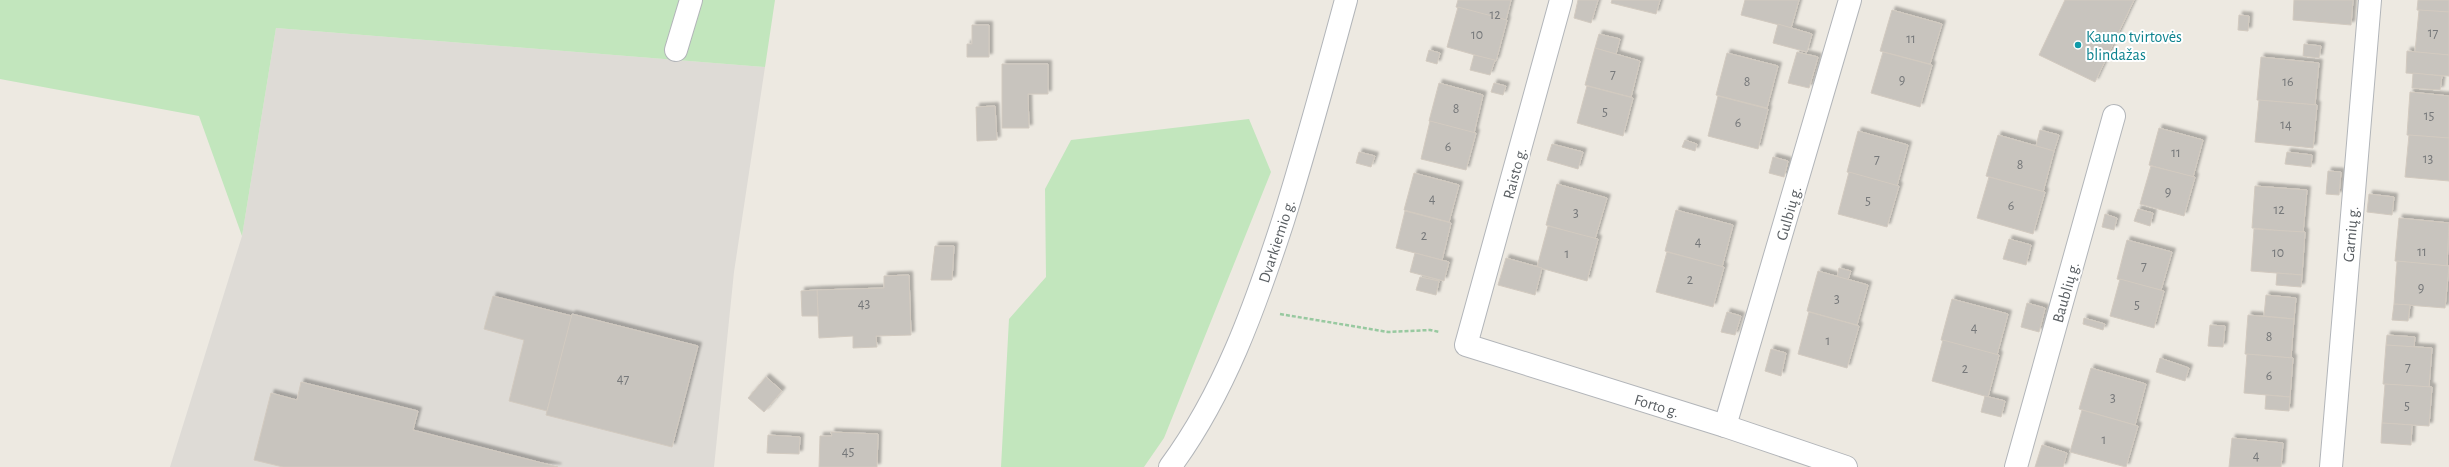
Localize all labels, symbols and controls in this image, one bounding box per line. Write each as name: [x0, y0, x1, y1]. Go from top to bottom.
house number: 12: [1489, 8, 1501, 22]
house number: 17: [2428, 26, 2438, 40]
house number: 10: [1471, 28, 1483, 42]
place label: Kauno tvirtovės blindažas: [2086, 29, 2182, 63]
house number: 11: [1906, 32, 1916, 46]
marker: Kauno tvirtovės blindažas: [2073, 40, 2083, 50]
house number: 7: [1610, 67, 1616, 81]
house number: 9: [1899, 73, 1905, 87]
house number: 8: [1744, 75, 1750, 89]
house number: 16: [2282, 75, 2294, 89]
house number: 8: [1453, 102, 1459, 116]
house number: 5: [1602, 105, 1608, 119]
house number: 15: [2424, 109, 2434, 123]
house number: 6: [1735, 116, 1741, 130]
house number: 14: [2280, 118, 2292, 132]
house number: 6: [1445, 140, 1451, 154]
street label: Raisto g.: [1500, 146, 1529, 201]
house number: 11: [2171, 146, 2181, 160]
house number: 7: [1874, 152, 1880, 166]
house number: 13: [2423, 152, 2434, 166]
house number: 8: [2017, 158, 2023, 172]
street label: Gulbių g.: [1774, 184, 1804, 242]
house number: 9: [2165, 185, 2171, 199]
house number: 4: [1429, 192, 1436, 206]
house number: 5: [1865, 194, 1871, 208]
street label: Dvarkiemio g.: [1256, 198, 1298, 285]
house number: 6: [2008, 199, 2014, 213]
house number: 12: [2273, 203, 2285, 217]
street label: Garnių g.: [2341, 205, 2361, 263]
house number: 3: [1573, 206, 1579, 220]
house number: 2: [1421, 229, 1427, 243]
house number: 4: [1695, 235, 1702, 249]
house number: 11: [2417, 245, 2427, 259]
house number: 10: [2272, 246, 2284, 260]
house number: 1: [1565, 247, 1569, 261]
house number: 7: [2141, 259, 2147, 273]
street label: Baublių g.: [2050, 260, 2082, 324]
house number: 2: [1687, 273, 1693, 287]
house number: 9: [2418, 281, 2424, 295]
house number: 3: [1834, 292, 1840, 306]
house number: 43: [858, 297, 870, 311]
house number: 5: [2134, 298, 2140, 312]
house number: 4: [1971, 321, 1978, 335]
house number: 8: [2266, 330, 2272, 344]
house number: 1: [1826, 334, 1830, 348]
house number: 7: [2405, 360, 2411, 374]
house number: 2: [1962, 362, 1968, 376]
house number: 6: [2266, 369, 2272, 383]
house number: 47: [617, 372, 629, 386]
house number: 3: [2110, 391, 2116, 405]
street label: Forto g.: [1632, 392, 1681, 420]
house number: 5: [2404, 399, 2410, 413]
house number: 1: [2102, 433, 2106, 447]
house number: 45: [842, 445, 854, 459]
house number: 4: [2253, 449, 2260, 463]

